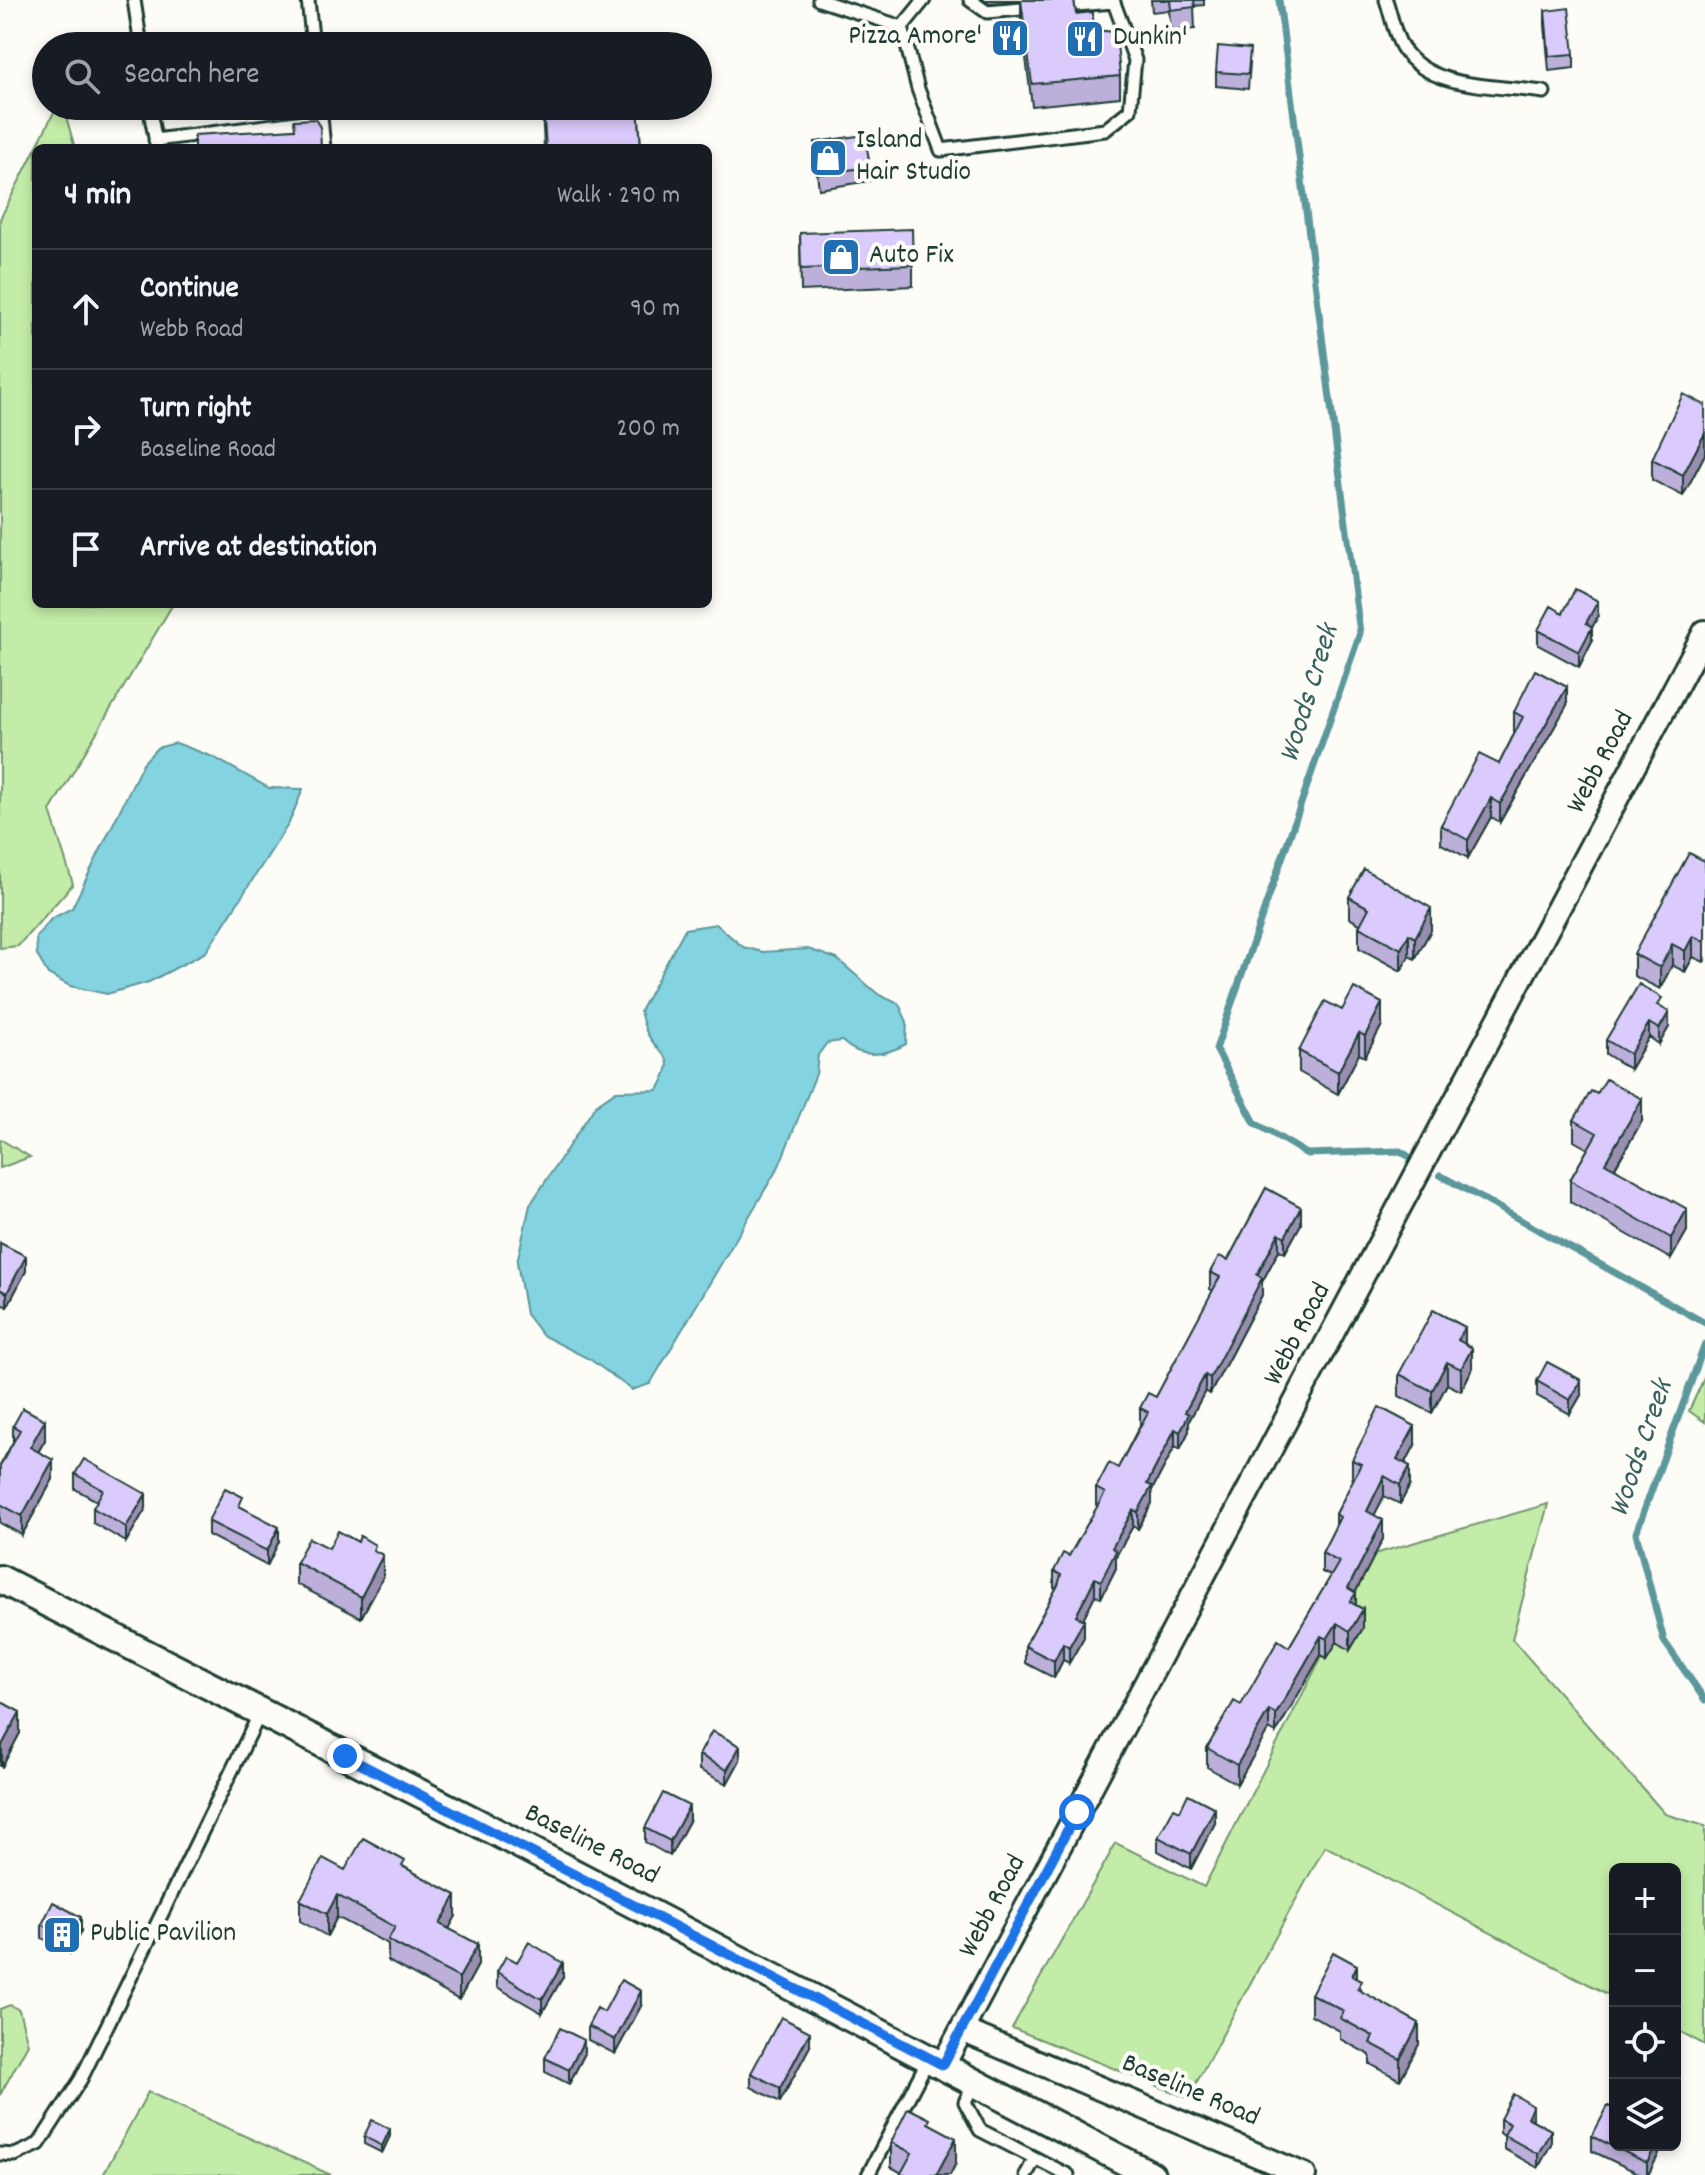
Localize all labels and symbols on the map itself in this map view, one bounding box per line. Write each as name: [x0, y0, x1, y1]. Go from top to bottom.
restaurant icon: Pizza Amore': [989, 17, 1031, 59]
place label: Pizza Amore': [848, 18, 982, 58]
restaurant icon: Dunkin': [1064, 18, 1106, 60]
place label: Dunkin': [1113, 19, 1188, 59]
place label: Island Hair Studio: [856, 122, 971, 194]
shop icon: Island Hair Studio: [807, 137, 849, 179]
shop icon: Auto Fix: [820, 236, 862, 278]
place label: Auto Fix: [869, 237, 954, 277]
water label: Woods Creek: [1270, 617, 1353, 768]
street label: Webb Road: [1558, 704, 1646, 822]
street label: Webb Road: [1255, 1276, 1343, 1394]
water label: Woods Creek: [1600, 1372, 1687, 1523]
route end: [327, 1738, 363, 1774]
route start: [1059, 1794, 1095, 1830]
street label: Baseline Road: [517, 1795, 665, 1897]
street label: Webb Road: [950, 1848, 1038, 1966]
building icon: Public Pavilion: [41, 1914, 83, 1956]
place label: Public Pavilion: [90, 1915, 236, 1955]
street label: Baseline Road: [1115, 2045, 1265, 2139]

